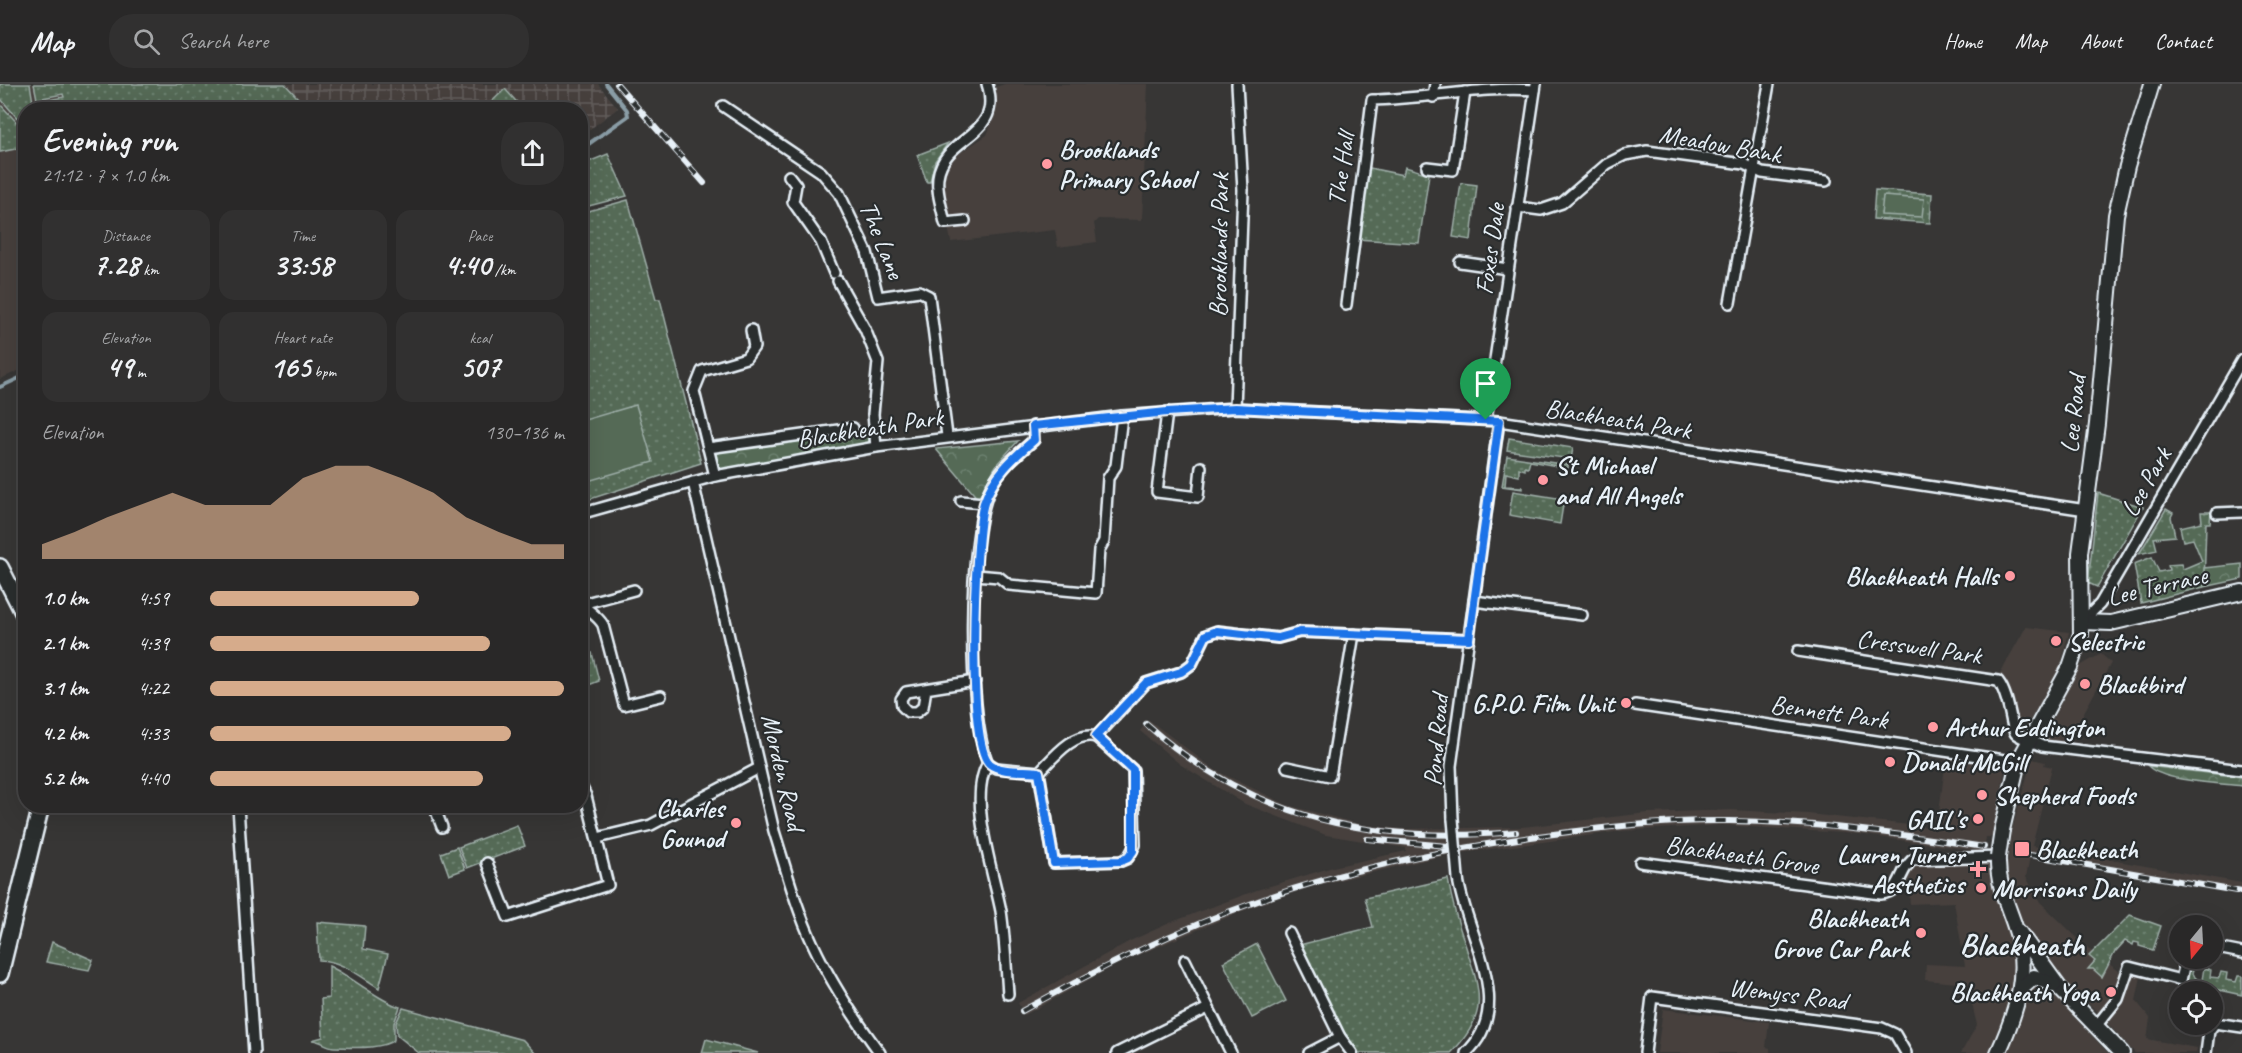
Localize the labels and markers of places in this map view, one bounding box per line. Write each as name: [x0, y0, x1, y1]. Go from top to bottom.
place label: Brooklands Primary School: [1059, 133, 1200, 196]
marker: Brooklands Primary School: [1040, 157, 1054, 171]
pin: [1460, 358, 1511, 420]
place label: St Michael and All Angels: [1555, 449, 1684, 512]
marker: St Michael and All Angels: [1536, 473, 1550, 487]
place label: Blackheath Halls: [1845, 560, 2001, 593]
marker: Blackheath Halls: [2003, 569, 2017, 583]
place label: Selectric: [2068, 625, 2146, 658]
marker: Selectric: [2049, 634, 2063, 648]
place label: Blackbird: [2097, 668, 2187, 701]
marker: Blackbird: [2078, 677, 2092, 691]
place label: G.P.O. Film Unit: [1472, 687, 1616, 720]
marker: G.P.O. Film Unit: [1619, 696, 1633, 710]
place label: Arthur Eddington: [1945, 711, 2106, 744]
marker: Arthur Eddington: [1926, 720, 1940, 734]
place label: Donald McGill: [1902, 746, 2032, 779]
marker: Donald McGill: [1883, 755, 1897, 769]
place label: Shepherd Foods: [1994, 779, 2138, 812]
marker: Shepherd Foods: [1975, 788, 1989, 802]
place label: Charles Gounod: [656, 792, 729, 855]
place label: GAIL's: [1906, 803, 1969, 836]
marker: GAIL's: [1971, 812, 1985, 826]
marker: Charles Gounod: [729, 816, 743, 830]
place label: Blackheath: [2036, 833, 2139, 866]
place label: Lauren Turner Aesthetics: [1837, 838, 1967, 901]
marker: Blackheath: [2013, 840, 2031, 858]
marker: Lauren Turner Aesthetics: [1969, 860, 1987, 878]
place label: Morrisons Daily: [1993, 872, 2140, 905]
marker: Morrisons Daily: [1974, 881, 1988, 895]
place label: Blackheath Grove Car Park: [1772, 902, 1911, 965]
marker: Blackheath Grove Car Park: [1914, 926, 1928, 940]
place label: Blackheath Yoga: [1950, 976, 2101, 1009]
marker: Blackheath Yoga: [2104, 985, 2118, 999]

